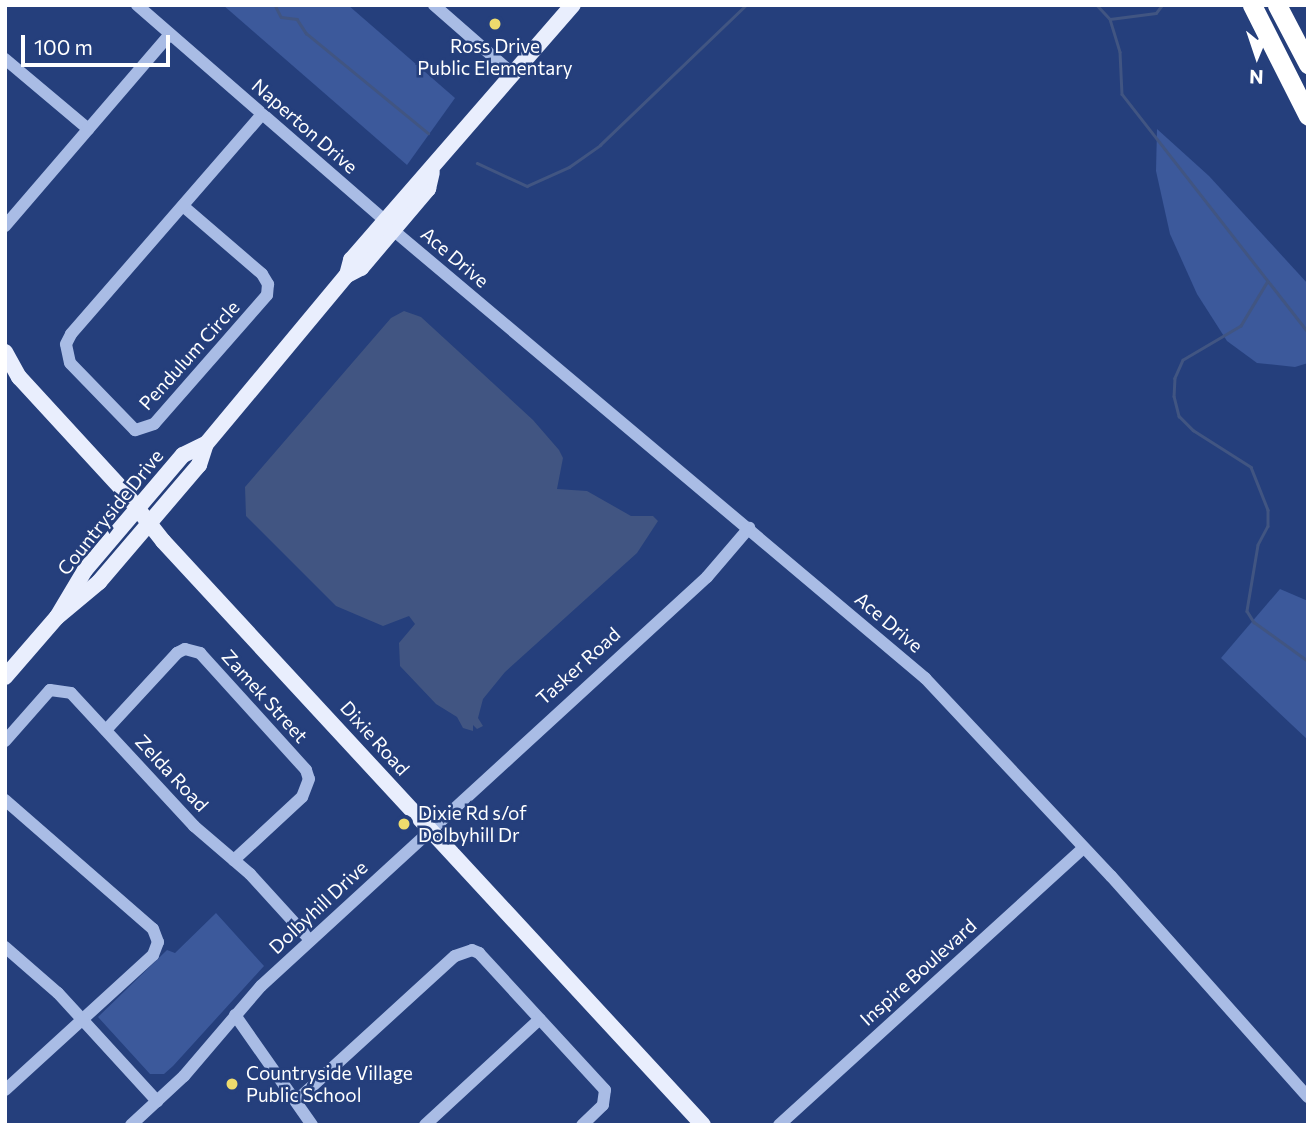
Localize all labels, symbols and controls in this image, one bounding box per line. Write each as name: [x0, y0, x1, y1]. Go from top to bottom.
marker: Ross Drive Public Elementary: [487, 16, 503, 32]
scale bar: [24, 21, 173, 65]
north arrow: [1222, 21, 1292, 91]
text: 100 m: [34, 34, 93, 59]
place label: Ross Drive Public Elementary: [417, 35, 573, 79]
text: N: [1249, 66, 1264, 89]
street label: Naperton Drive: [248, 74, 362, 178]
street label: Ace Drive: [416, 222, 494, 292]
street label: Pendulum Circle: [134, 296, 244, 414]
street label: Countryside Drive: [52, 445, 168, 579]
street label: Ace Drive: [850, 587, 928, 657]
street label: Tasker Road: [532, 623, 624, 709]
street label: Zamek Street: [217, 645, 313, 747]
street label: Dixie Road: [336, 696, 414, 780]
street label: Zelda Road: [131, 730, 213, 816]
place label: Dixie Rd s/of Dolbyhill Dr: [418, 802, 527, 846]
marker: Dixie Rd s/of Dolbyhill Dr: [396, 816, 412, 832]
street label: Dolbyhill Drive: [264, 856, 372, 958]
street label: Inspire Boulevard: [855, 914, 981, 1030]
place label: Countryside Village Public School: [246, 1062, 413, 1106]
marker: Countryside Village Public School: [224, 1076, 240, 1092]

